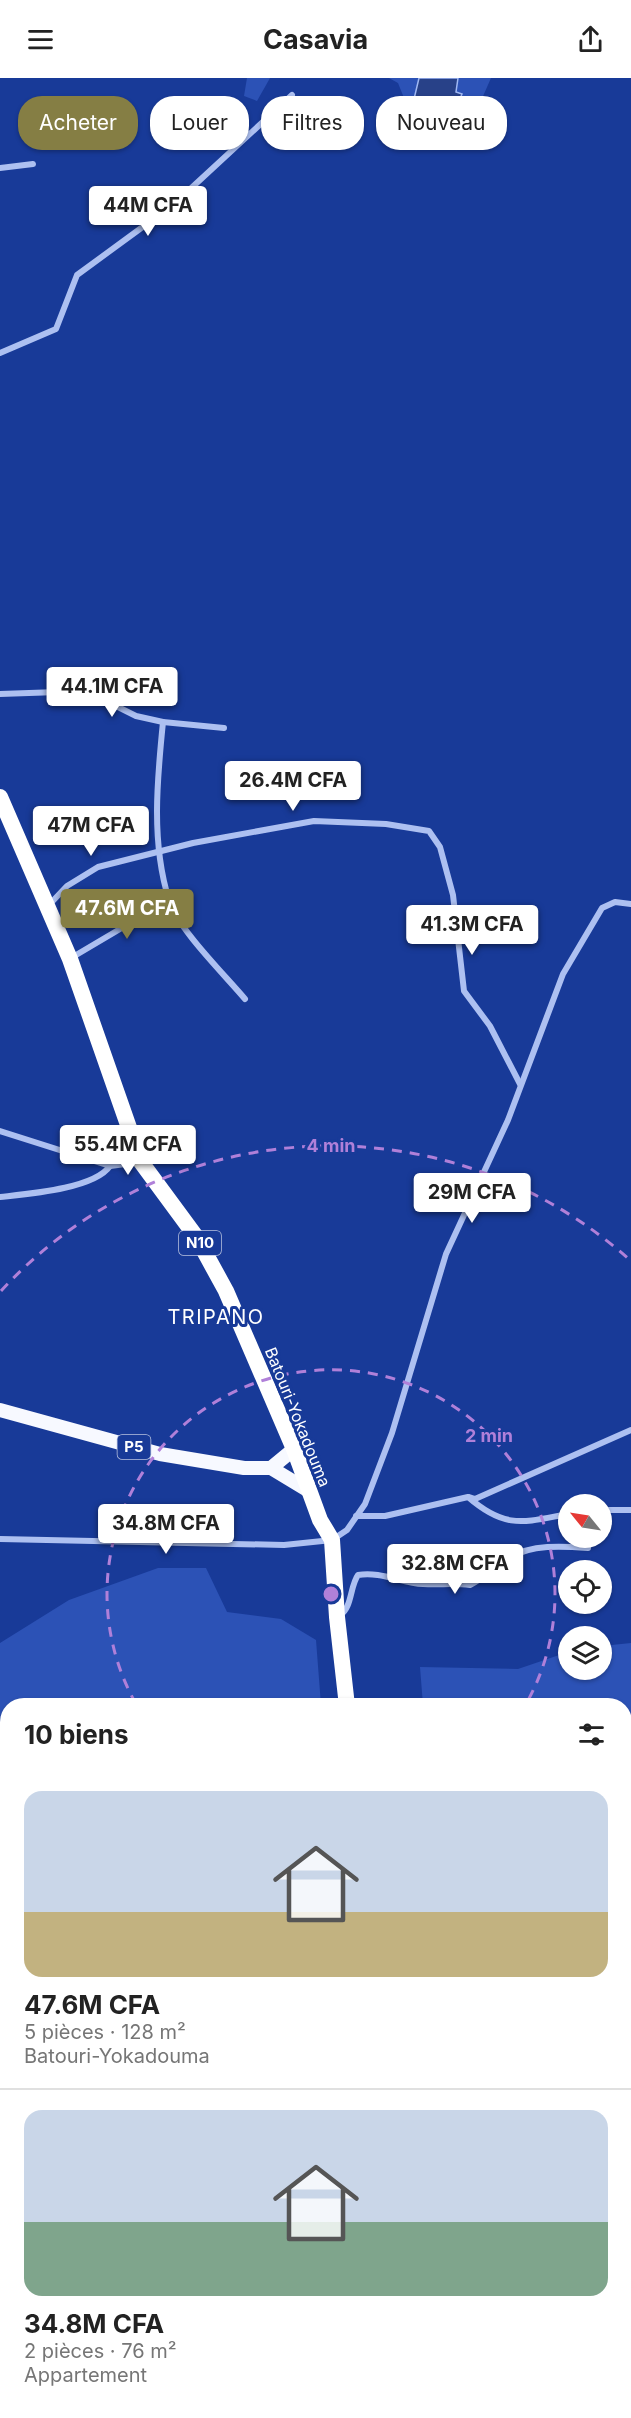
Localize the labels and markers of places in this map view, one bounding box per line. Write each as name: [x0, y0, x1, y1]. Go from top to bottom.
pin: 44M CFA: [93, 186, 203, 237]
pin: 44.1M CFA: [43, 667, 181, 718]
pin: 26.4M CFA: [224, 761, 362, 812]
pin: 47M CFA: [36, 806, 146, 857]
pin: 47.6M CFA: [58, 889, 196, 940]
pin: 41.3M CFA: [403, 905, 541, 956]
pin: 55.4M CFA: [59, 1125, 197, 1176]
pin: 29M CFA: [417, 1173, 527, 1224]
pin: 34.8M CFA: [97, 1504, 235, 1555]
pin: 32.8M CFA: [386, 1544, 524, 1595]
centre of rings: [321, 1584, 341, 1604]

